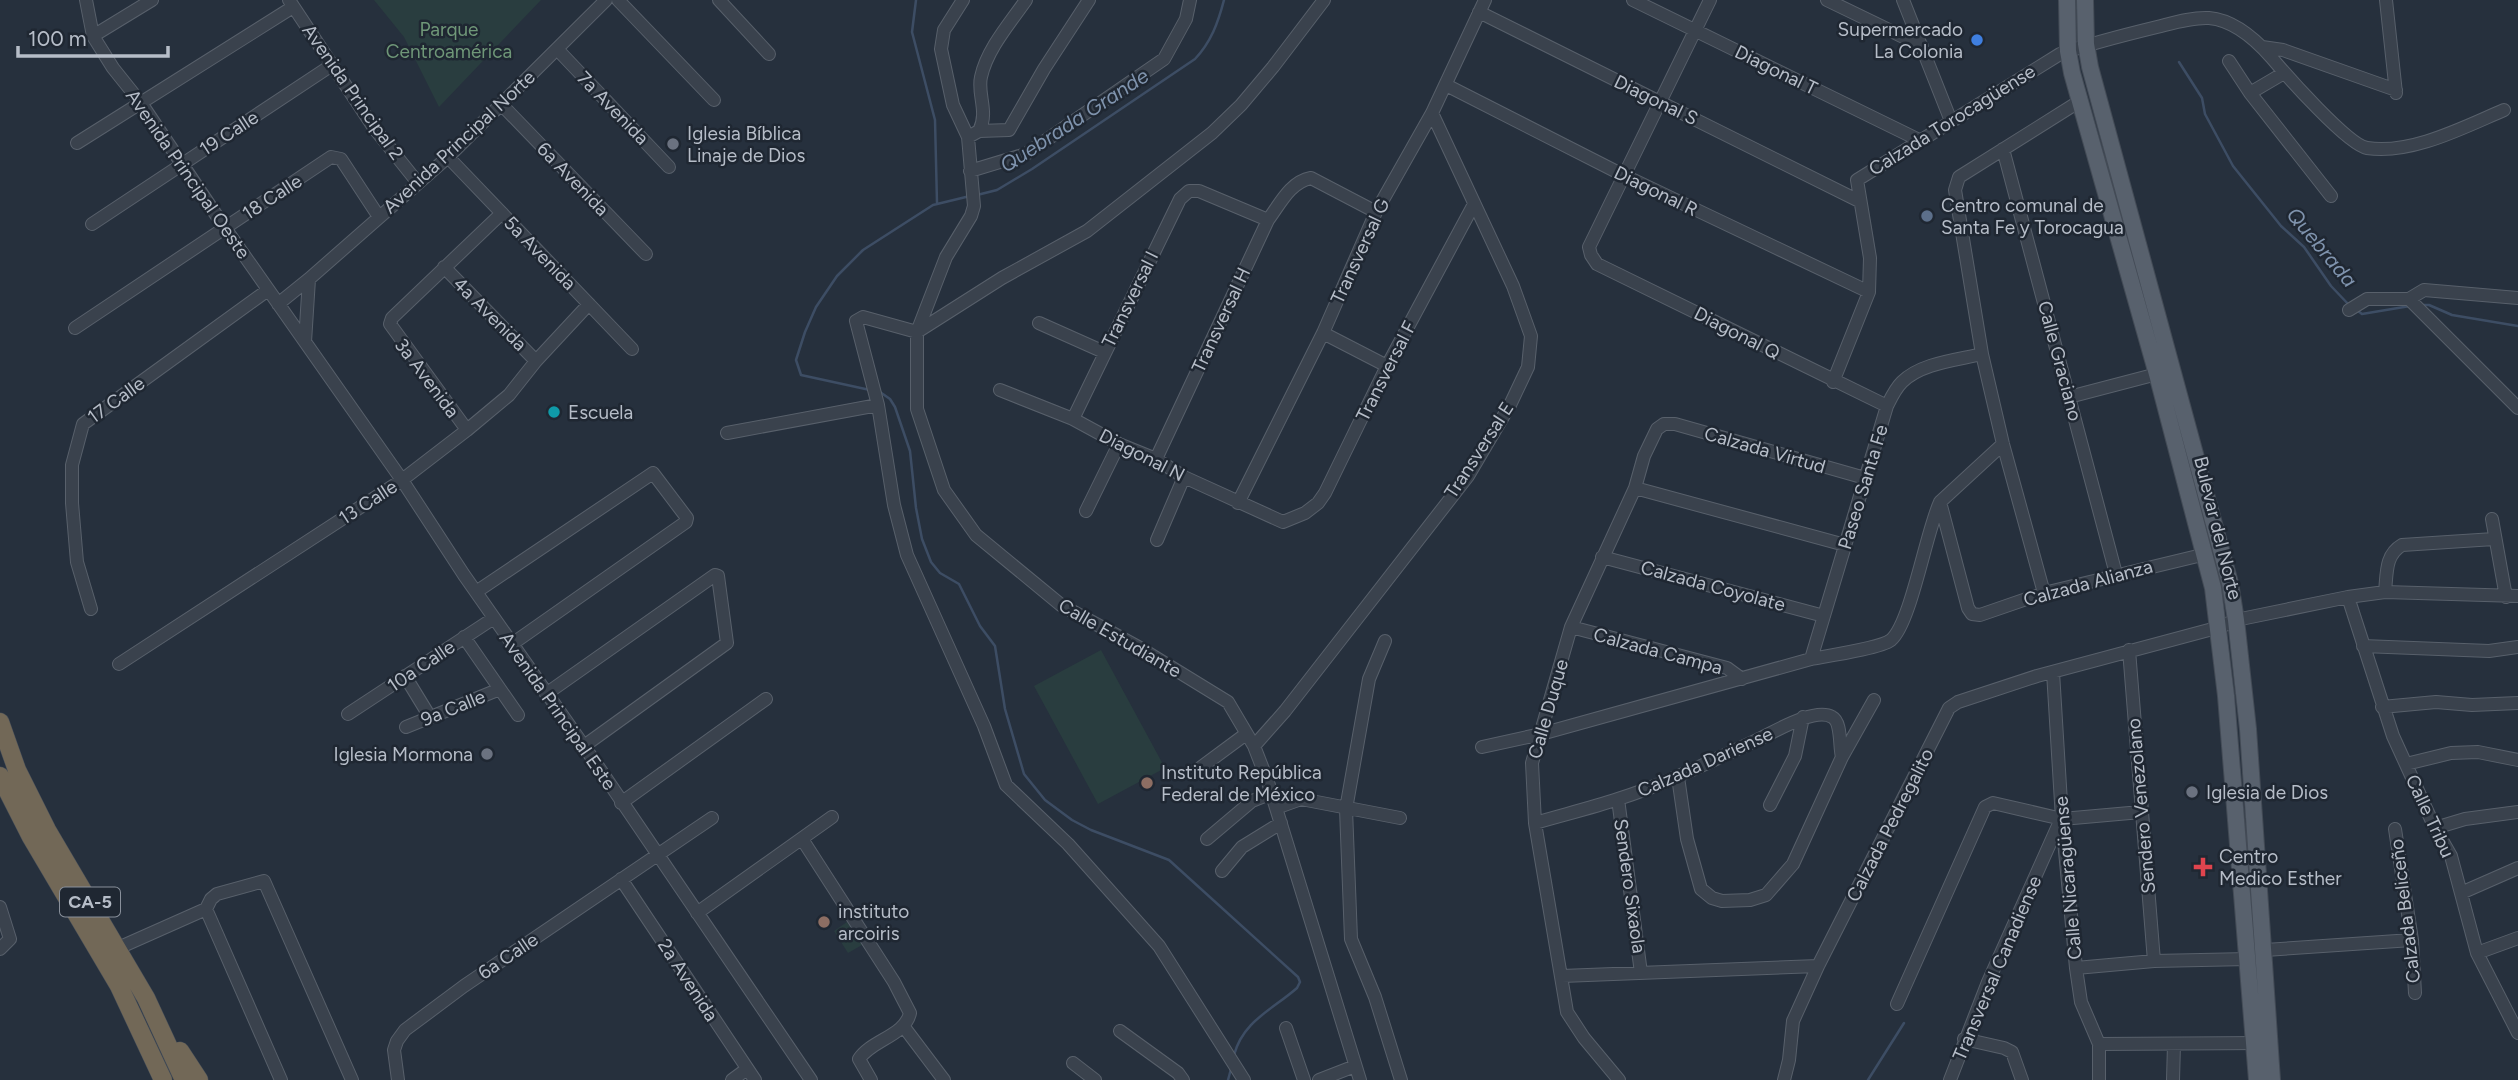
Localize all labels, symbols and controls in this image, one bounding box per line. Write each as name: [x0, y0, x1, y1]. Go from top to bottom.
scale bar: [18, 14, 168, 58]
park label: Parque Centroamérica: [386, 18, 512, 63]
place label: Supermercado La Colonia: [1838, 18, 1963, 63]
street label: Avenida Principal 2: [298, 20, 408, 164]
text: 100 m: [28, 26, 87, 51]
marker: Supermercado La Colonia: [1969, 32, 1985, 48]
street label: Diagonal T: [1731, 40, 1821, 100]
street label: Calzada Torocagüense: [1865, 59, 2039, 181]
water label: Quebrada Grande: [995, 62, 1153, 177]
street label: Avenida Principal Norte: [378, 65, 540, 219]
street label: 7a Avenida: [572, 67, 654, 149]
street label: Diagonal S: [1610, 70, 1702, 130]
street label: Avenida Principal Oeste: [121, 85, 255, 263]
street label: 19 Calle: [195, 106, 263, 160]
place label: Iglesia Bíblica Linaje de Dios: [687, 122, 805, 167]
marker: Iglesia Bíblica Linaje de Dios: [665, 136, 681, 152]
street label: 6a Avenida: [532, 137, 614, 221]
street label: Diagonal R: [1610, 161, 1702, 221]
street label: 18 Calle: [238, 169, 306, 225]
place label: Centro comunal de Santa Fe y Torocagua: [1941, 194, 2124, 239]
street label: Transversal G: [1326, 195, 1394, 307]
water label: Quebrada: [2282, 202, 2362, 292]
marker: Centro comunal de Santa Fe y Torocagua: [1919, 208, 1935, 224]
street label: 5a Avenida: [499, 211, 581, 295]
street label: Transversal I: [1097, 247, 1163, 351]
street label: Transversal H: [1187, 264, 1255, 376]
street label: 4a Avenida: [448, 272, 532, 356]
street label: Calle Graciano: [2033, 298, 2087, 424]
street label: Diagonal Q: [1690, 302, 1784, 364]
street label: Transversal F: [1351, 317, 1421, 425]
street label: 3a Avenida: [390, 334, 464, 422]
street label: 17 Calle: [83, 372, 149, 428]
street label: Transversal E: [1439, 397, 1519, 503]
place label: Escuela: [568, 401, 633, 424]
marker: Escuela: [546, 404, 562, 420]
street label: Calzada Virtud: [1702, 422, 1828, 478]
street label: Paseo Santa Fe: [1833, 422, 1893, 552]
street label: Diagonal N: [1095, 424, 1189, 486]
street label: Bulevar del Norte: [2189, 454, 2247, 602]
street label: 13 Calle: [334, 475, 402, 529]
street label: Calzada Alianza: [2021, 555, 2155, 611]
street label: Calzada Coyolate: [1638, 556, 1788, 616]
street label: Calle Estudiante: [1054, 594, 1186, 682]
street label: Calzada Campa: [1591, 623, 1725, 679]
street label: Avenida Principal Este: [495, 628, 621, 794]
street label: 10a Calle: [383, 635, 459, 697]
street label: Calle Duque: [1523, 657, 1573, 761]
street label: 9a Calle: [418, 685, 488, 731]
street label: Sendero Venezolano: [2122, 717, 2160, 895]
street label: Calzada Dariense: [1634, 722, 1776, 802]
place label: Iglesia Mormona: [334, 743, 473, 766]
street label: Calzada Pedregalito: [1841, 745, 1939, 905]
marker: Iglesia Mormona: [479, 746, 495, 762]
place label: Instituto República Federal de México: [1161, 761, 1322, 806]
street label: Calle Tribu: [2401, 771, 2459, 861]
marker: Instituto República Federal de México: [1139, 775, 1155, 791]
place label: Iglesia de Dios: [2206, 781, 2328, 804]
marker: Iglesia de Dios: [2184, 784, 2200, 800]
street label: Calle Nicaragüense: [2049, 795, 2087, 961]
street label: Sendero Sixaola: [1609, 817, 1651, 955]
street label: Calzada Beliceño: [2385, 838, 2425, 984]
place label: Centro Medico Esther: [2219, 845, 2342, 890]
marker: Centro Medico Esther: [2193, 857, 2213, 877]
street label: Transversal Canadiense: [1948, 872, 2046, 1064]
road number: CA-5: [60, 888, 120, 917]
place label: instituto arcoiris: [838, 900, 909, 945]
marker: instituto arcoiris: [816, 914, 832, 930]
street label: 6a Calle: [474, 928, 542, 984]
street label: 2a Avenida: [653, 935, 723, 1025]

